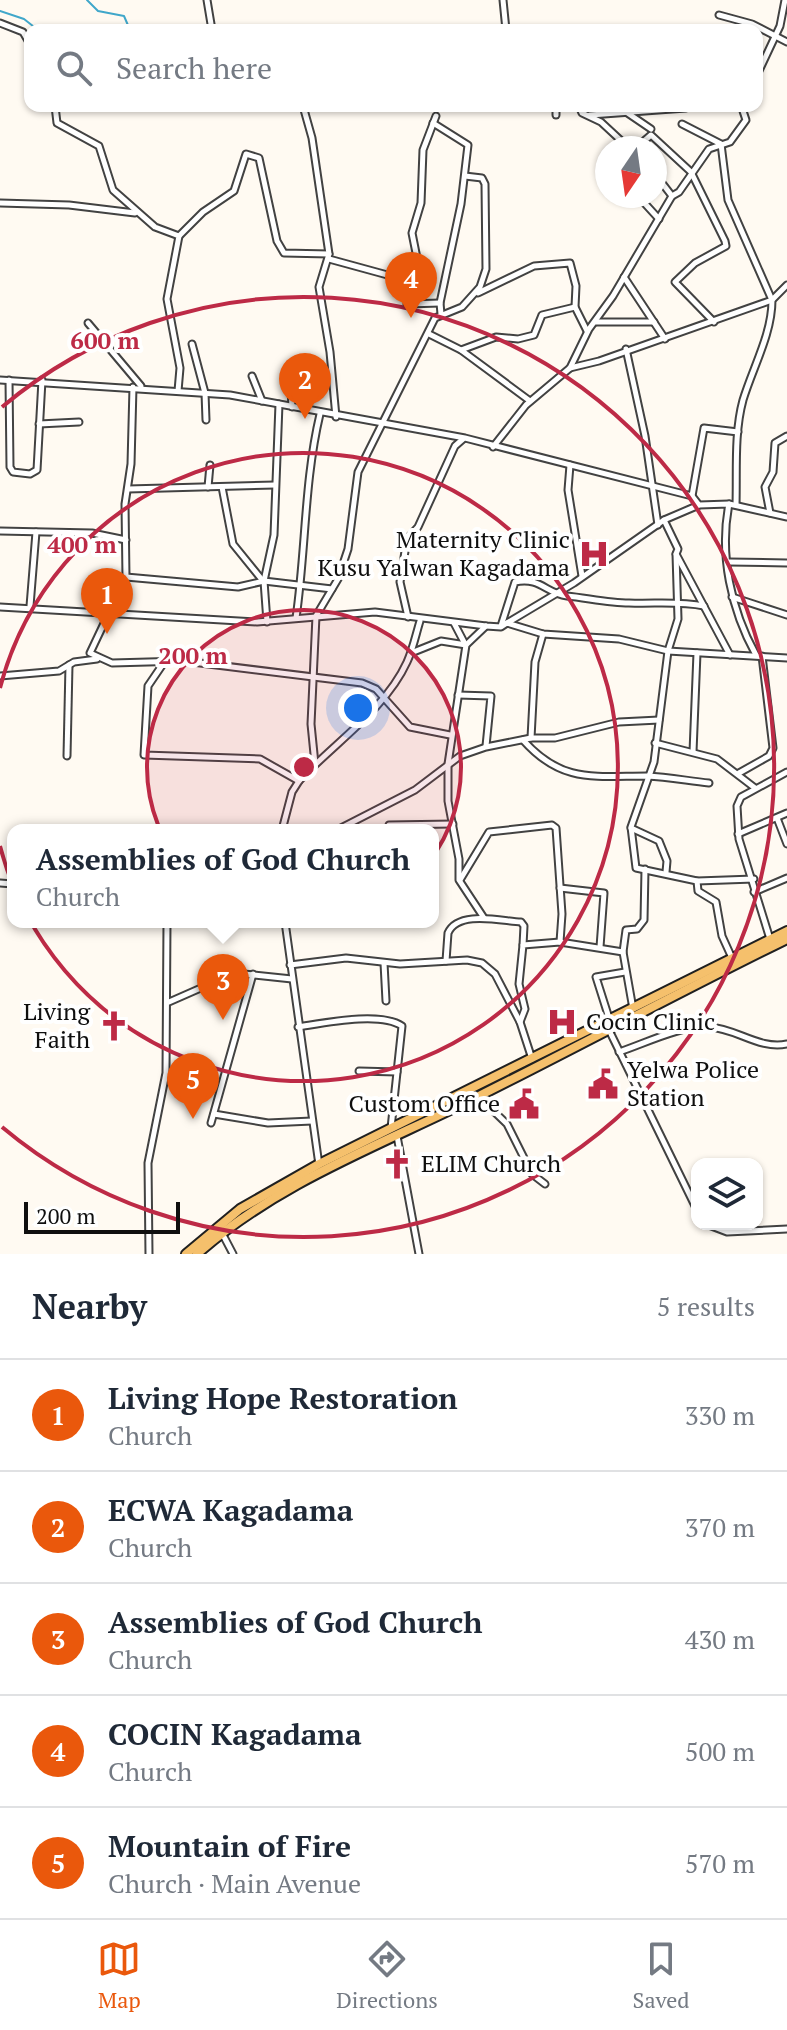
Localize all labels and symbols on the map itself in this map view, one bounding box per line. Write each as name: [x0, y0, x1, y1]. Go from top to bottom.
north arrow: [595, 136, 667, 208]
pin: 4: [385, 252, 437, 318]
text: 600 m: [70, 324, 140, 356]
pin: 2: [279, 353, 331, 419]
place label: Maternity Clinic Kusu Yalwan Kagadama: [318, 523, 570, 583]
text: 400 m: [47, 528, 117, 560]
hospital icon: Maternity Clinic Kusu Yalwan Kagadama: [577, 537, 611, 571]
pin: 1: [81, 568, 133, 634]
text: 200 m: [158, 639, 228, 671]
your location: [338, 688, 378, 728]
centre of rings: [290, 753, 318, 781]
pin: 3: [197, 954, 249, 1020]
place label: Living Faith: [23, 995, 90, 1055]
hospital icon: Cocin Clinic: [545, 1005, 579, 1039]
place label: Cocin Clinic: [586, 1005, 715, 1037]
church icon: Living Faith: [97, 1009, 131, 1043]
pin: 5: [167, 1053, 219, 1119]
place label: Yelwa Police Station: [627, 1053, 759, 1113]
public building icon: Yelwa Police Station: [586, 1067, 620, 1101]
place label: Custom Office: [348, 1087, 500, 1119]
public building icon: Custom Office: [507, 1087, 541, 1121]
church icon: ELIM Church: [380, 1147, 414, 1181]
place label: ELIM Church: [421, 1147, 561, 1179]
scale bar: [24, 1198, 180, 1234]

